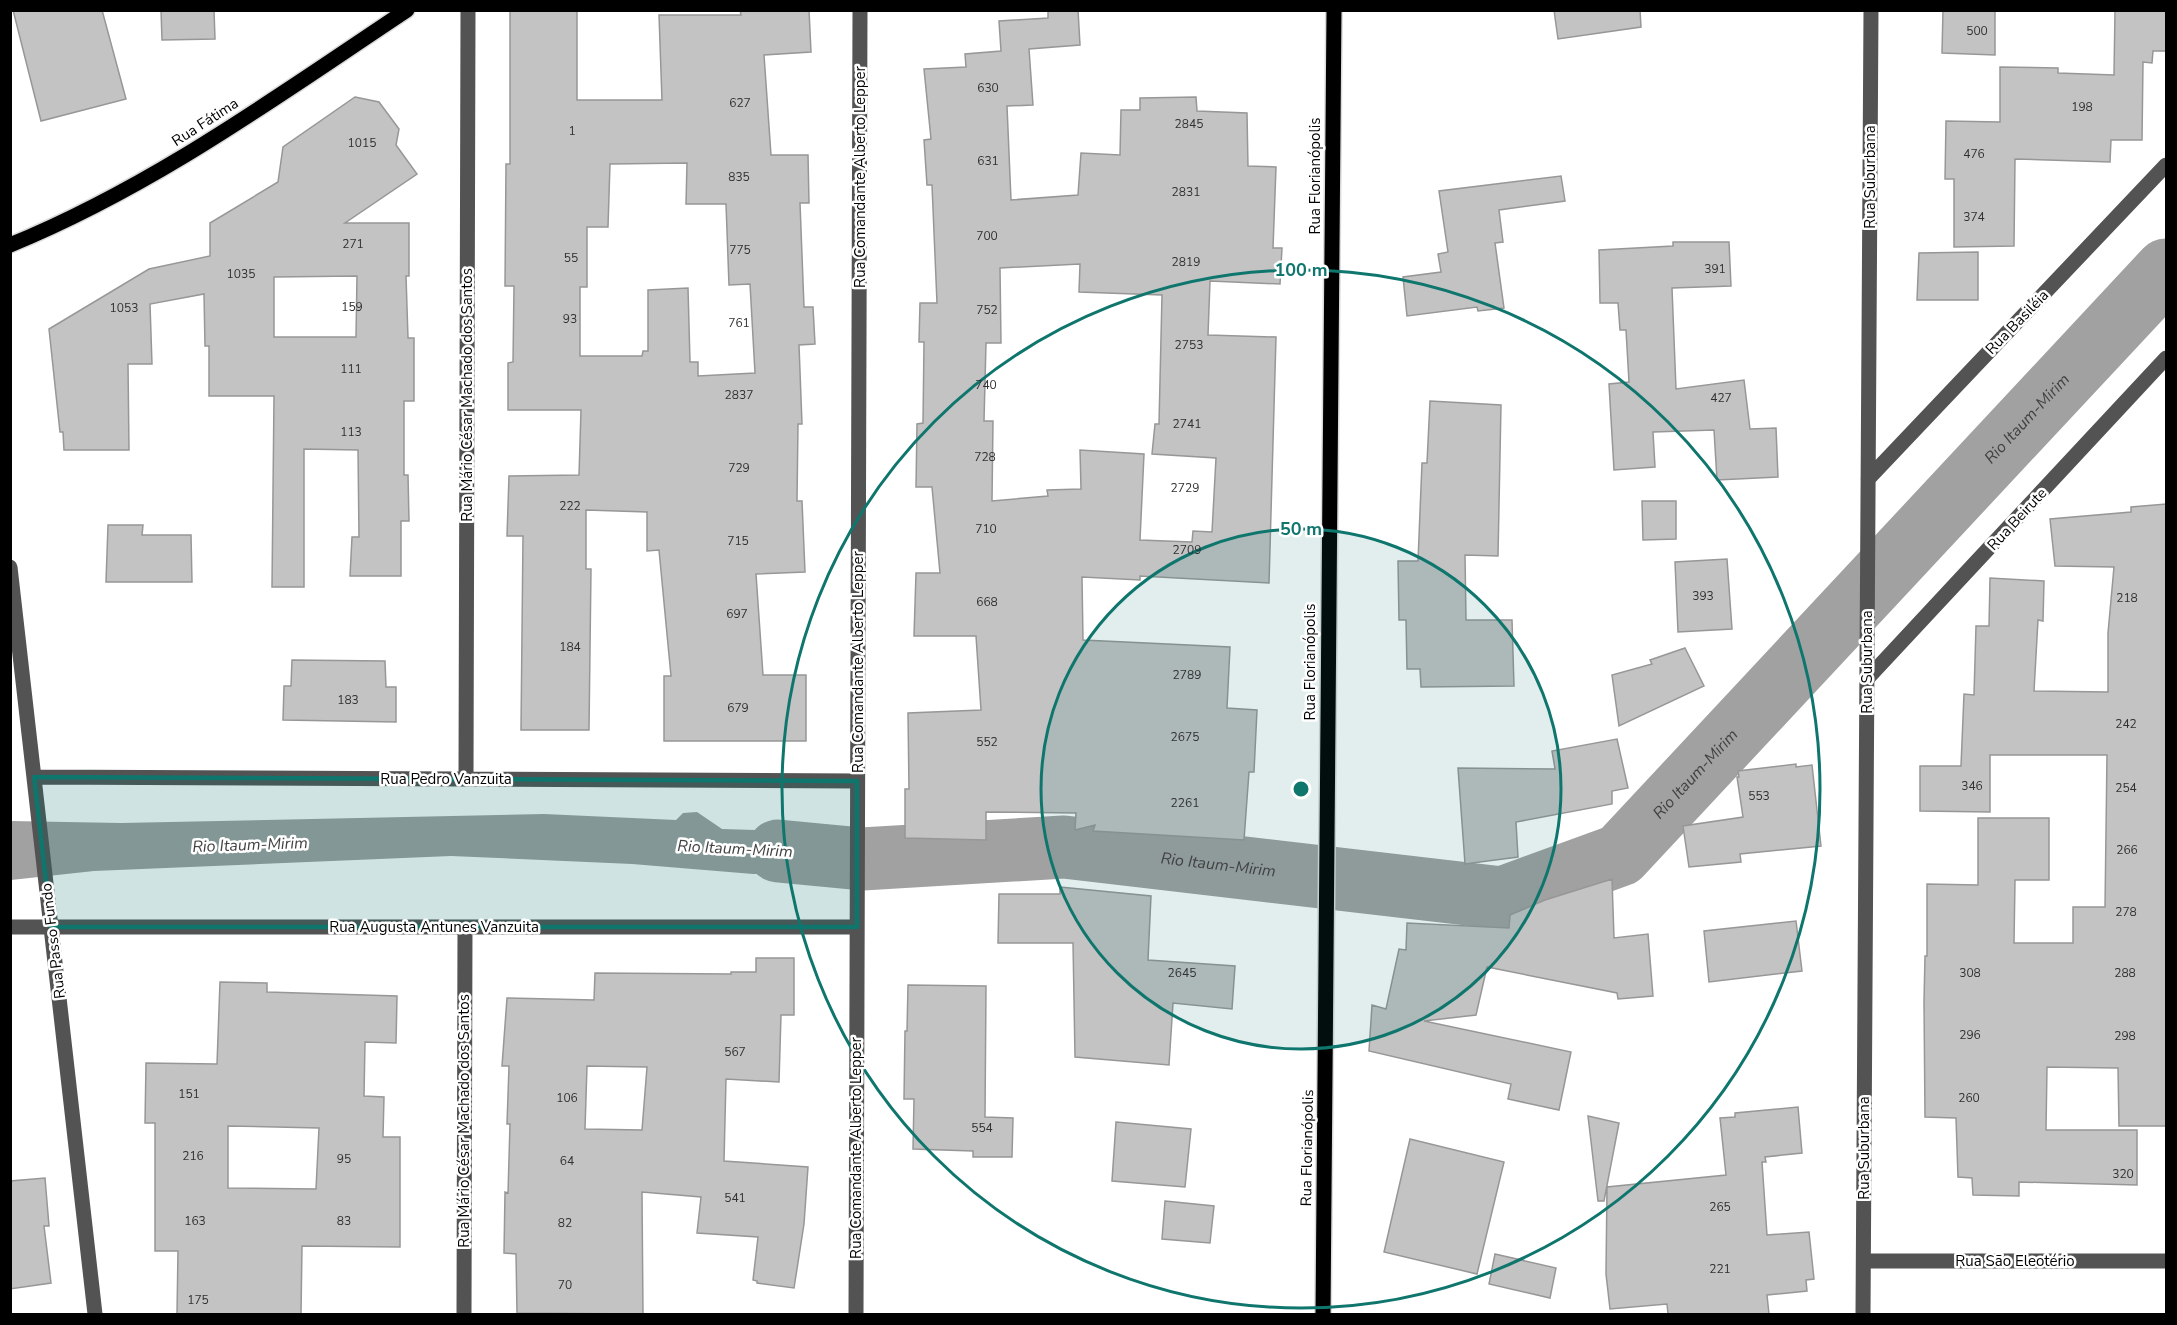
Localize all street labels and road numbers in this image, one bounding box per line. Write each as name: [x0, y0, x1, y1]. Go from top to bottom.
street label: Rua Comandante Alberto Lepper: [850, 65, 870, 288]
street label: Rua Fátima: [168, 93, 242, 151]
street label: Rua Florianópolis: [1305, 117, 1325, 235]
street label: Rua Suburbana: [1860, 125, 1880, 229]
street label: Rua Mário César Machado dos Santos: [457, 268, 477, 522]
street label: Rua Basiléia: [1981, 285, 2053, 359]
street label: Rua Beirute: [1983, 483, 2051, 555]
street label: Rua Comandante Alberto Lepper: [848, 550, 868, 773]
street label: Rua Florianópolis: [1300, 603, 1320, 721]
street label: Rua Suburbana: [1857, 610, 1877, 714]
street label: Rua Pedro Vanzuita: [380, 769, 512, 789]
street label: Rua Passo Fundo: [36, 882, 70, 1000]
street label: Rua Augusta Antunes Vanzuita: [329, 917, 539, 937]
street label: Rua Mário César Machado dos Santos: [454, 994, 474, 1248]
street label: Rua Comandante Alberto Lepper: [846, 1036, 866, 1259]
street label: Rua Florianópolis: [1296, 1089, 1318, 1207]
street label: Rua Suburbana: [1854, 1096, 1874, 1200]
street label: Rua São Eleotério: [1955, 1251, 2075, 1271]

